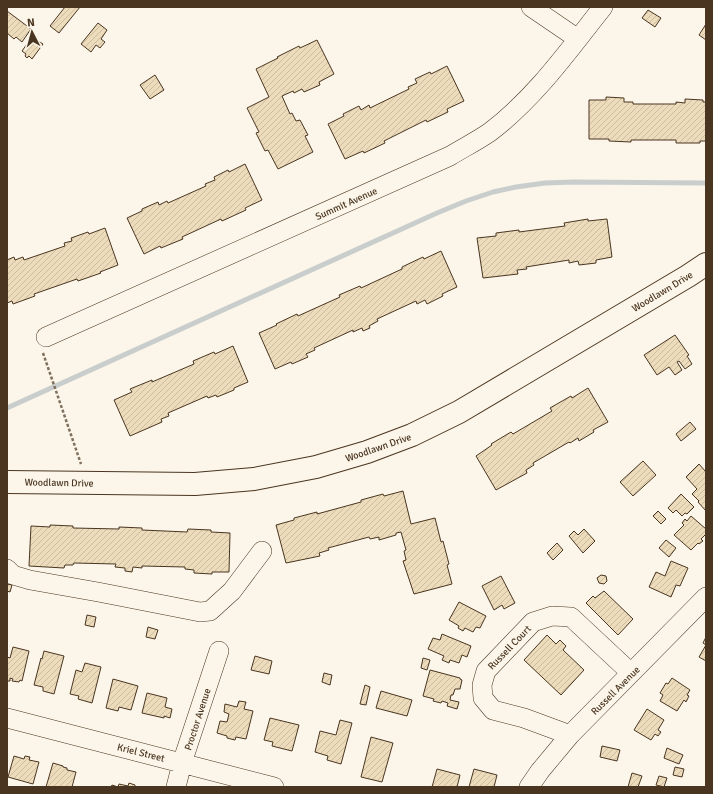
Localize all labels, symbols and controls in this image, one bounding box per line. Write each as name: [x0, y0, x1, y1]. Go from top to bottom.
north arrow: [12, 12, 52, 52]
text: N: [27, 16, 35, 29]
street label: Summit Avenue: [314, 185, 379, 223]
street label: Woodlawn Drive: [630, 269, 695, 315]
street label: Woodlawn Drive: [344, 431, 413, 465]
street label: Woodlawn Drive: [24, 476, 94, 490]
street label: Russell Court: [486, 623, 534, 672]
street label: Russell Avenue: [589, 664, 643, 718]
street label: Proctor Avenue: [182, 687, 214, 752]
street label: Kriel Street: [116, 741, 166, 765]

